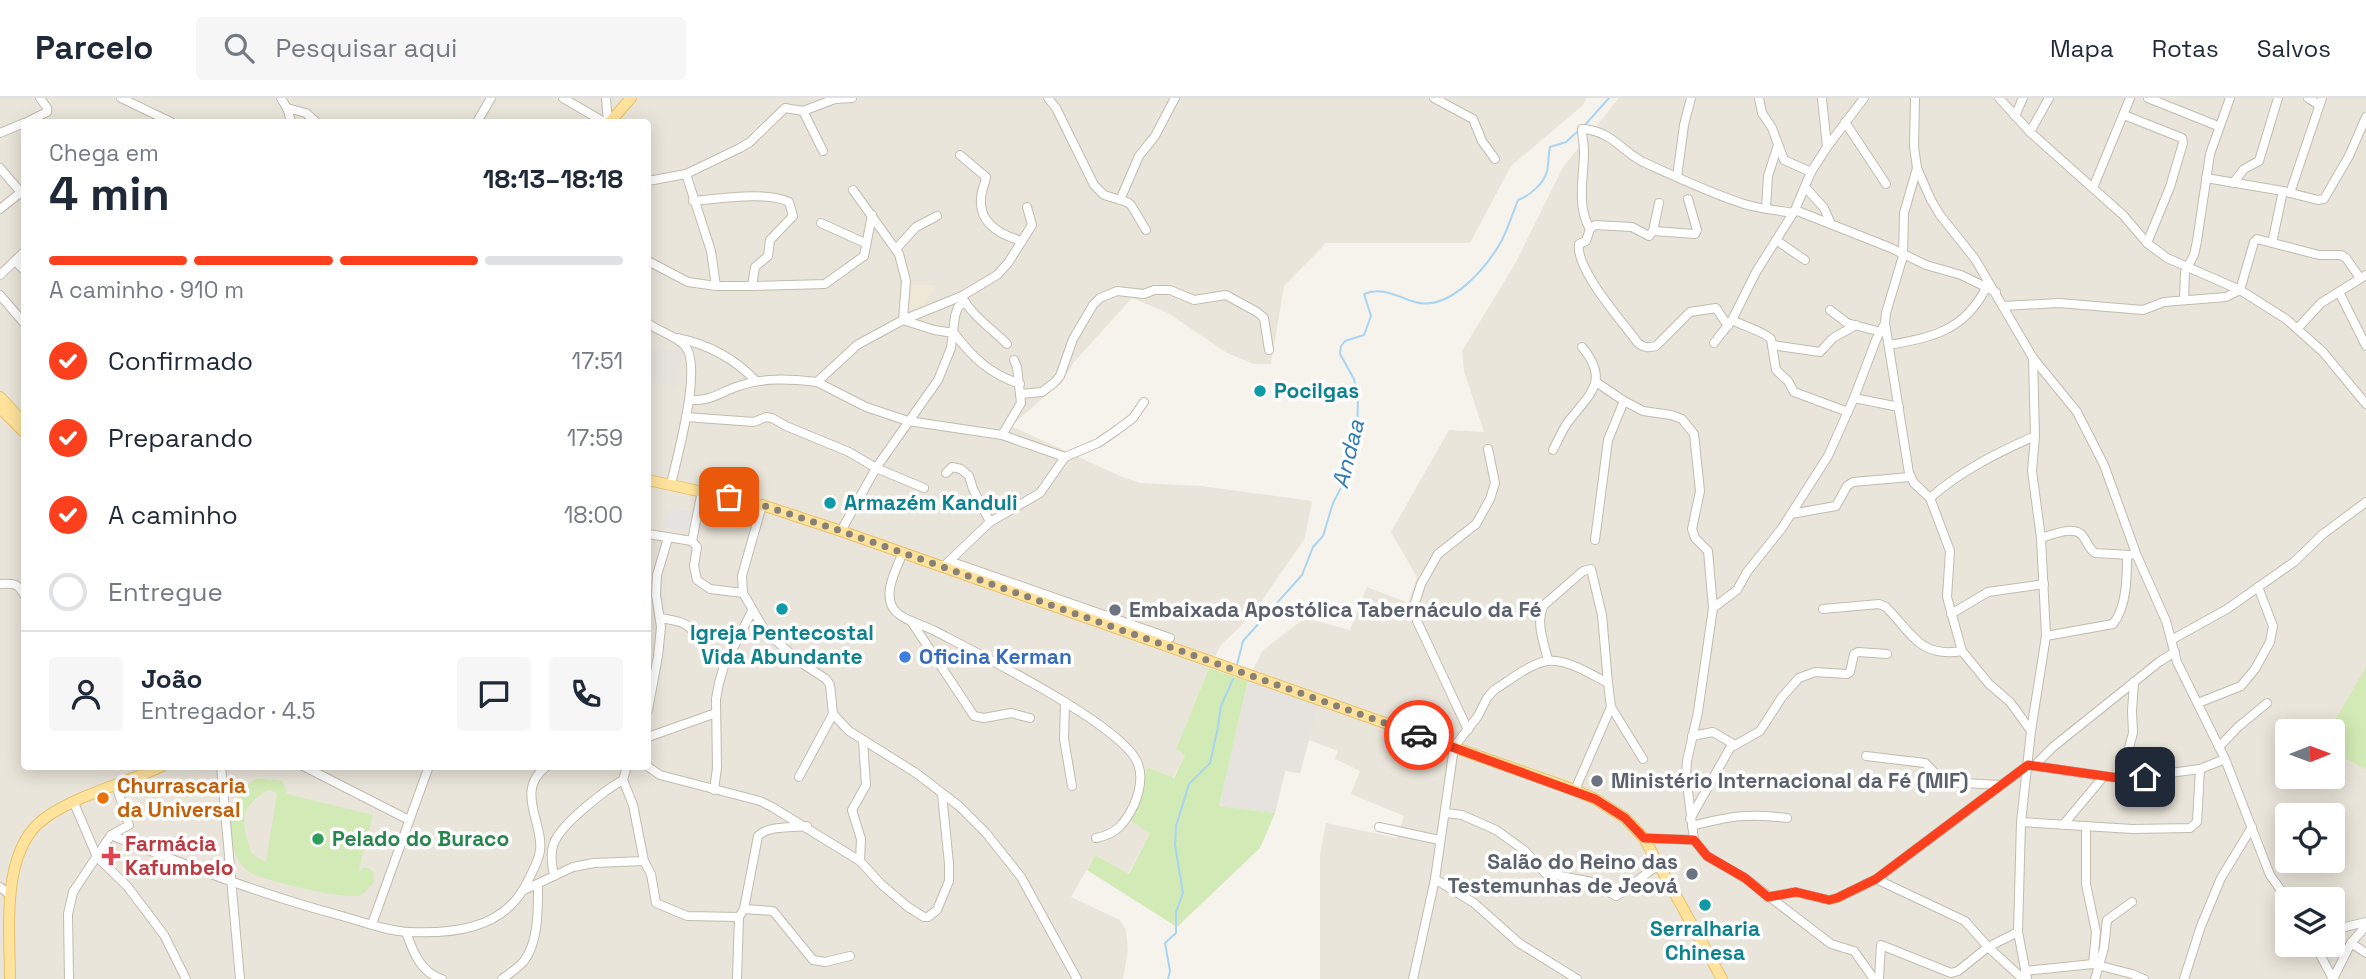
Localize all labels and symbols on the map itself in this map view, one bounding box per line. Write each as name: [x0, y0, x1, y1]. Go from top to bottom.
place label: Pocilgas: [1274, 377, 1359, 404]
marker: Pocilgas: [1252, 383, 1268, 399]
water label: Andaa: [1325, 416, 1371, 492]
pin: [699, 467, 759, 527]
place label: Armazém Kanduli: [844, 489, 1018, 516]
marker: Armazém Kanduli: [822, 495, 838, 511]
place label: Embaixada Apostólica Tabernáculo da Fé: [1129, 596, 1542, 623]
marker: Igreja Pentecostal Vida Abundante: [774, 601, 790, 617]
marker: Embaixada Apostólica Tabernáculo da Fé: [1107, 602, 1123, 618]
place label: Igreja Pentecostal Vida Abundante: [690, 619, 874, 670]
place label: Oficina Kerman: [919, 643, 1072, 670]
marker: Oficina Kerman: [897, 649, 913, 665]
courier: [1384, 700, 1454, 770]
north arrow: [2275, 719, 2345, 789]
pin: [2115, 747, 2175, 807]
place label: Ministério Internacional da Fé (MIF): [1611, 767, 1969, 794]
place label: Churrascaria da Universal: [117, 772, 246, 823]
marker: Ministério Internacional da Fé (MIF): [1589, 773, 1605, 789]
marker: Churrascaria da Universal: [95, 790, 111, 806]
place label: Pelado do Buraco: [332, 825, 509, 852]
place label: Farmácia Kafumbelo: [125, 830, 234, 881]
marker: Pelado do Buraco: [310, 831, 326, 847]
marker: Farmácia Kafumbelo: [103, 848, 119, 864]
place label: Salão do Reino das Testemunhas de Jeová: [1448, 848, 1678, 899]
marker: Salão do Reino das Testemunhas de Jeová: [1684, 866, 1700, 882]
marker: Serralharia Chinesa: [1697, 897, 1713, 913]
place label: Serralharia Chinesa: [1650, 915, 1760, 966]

